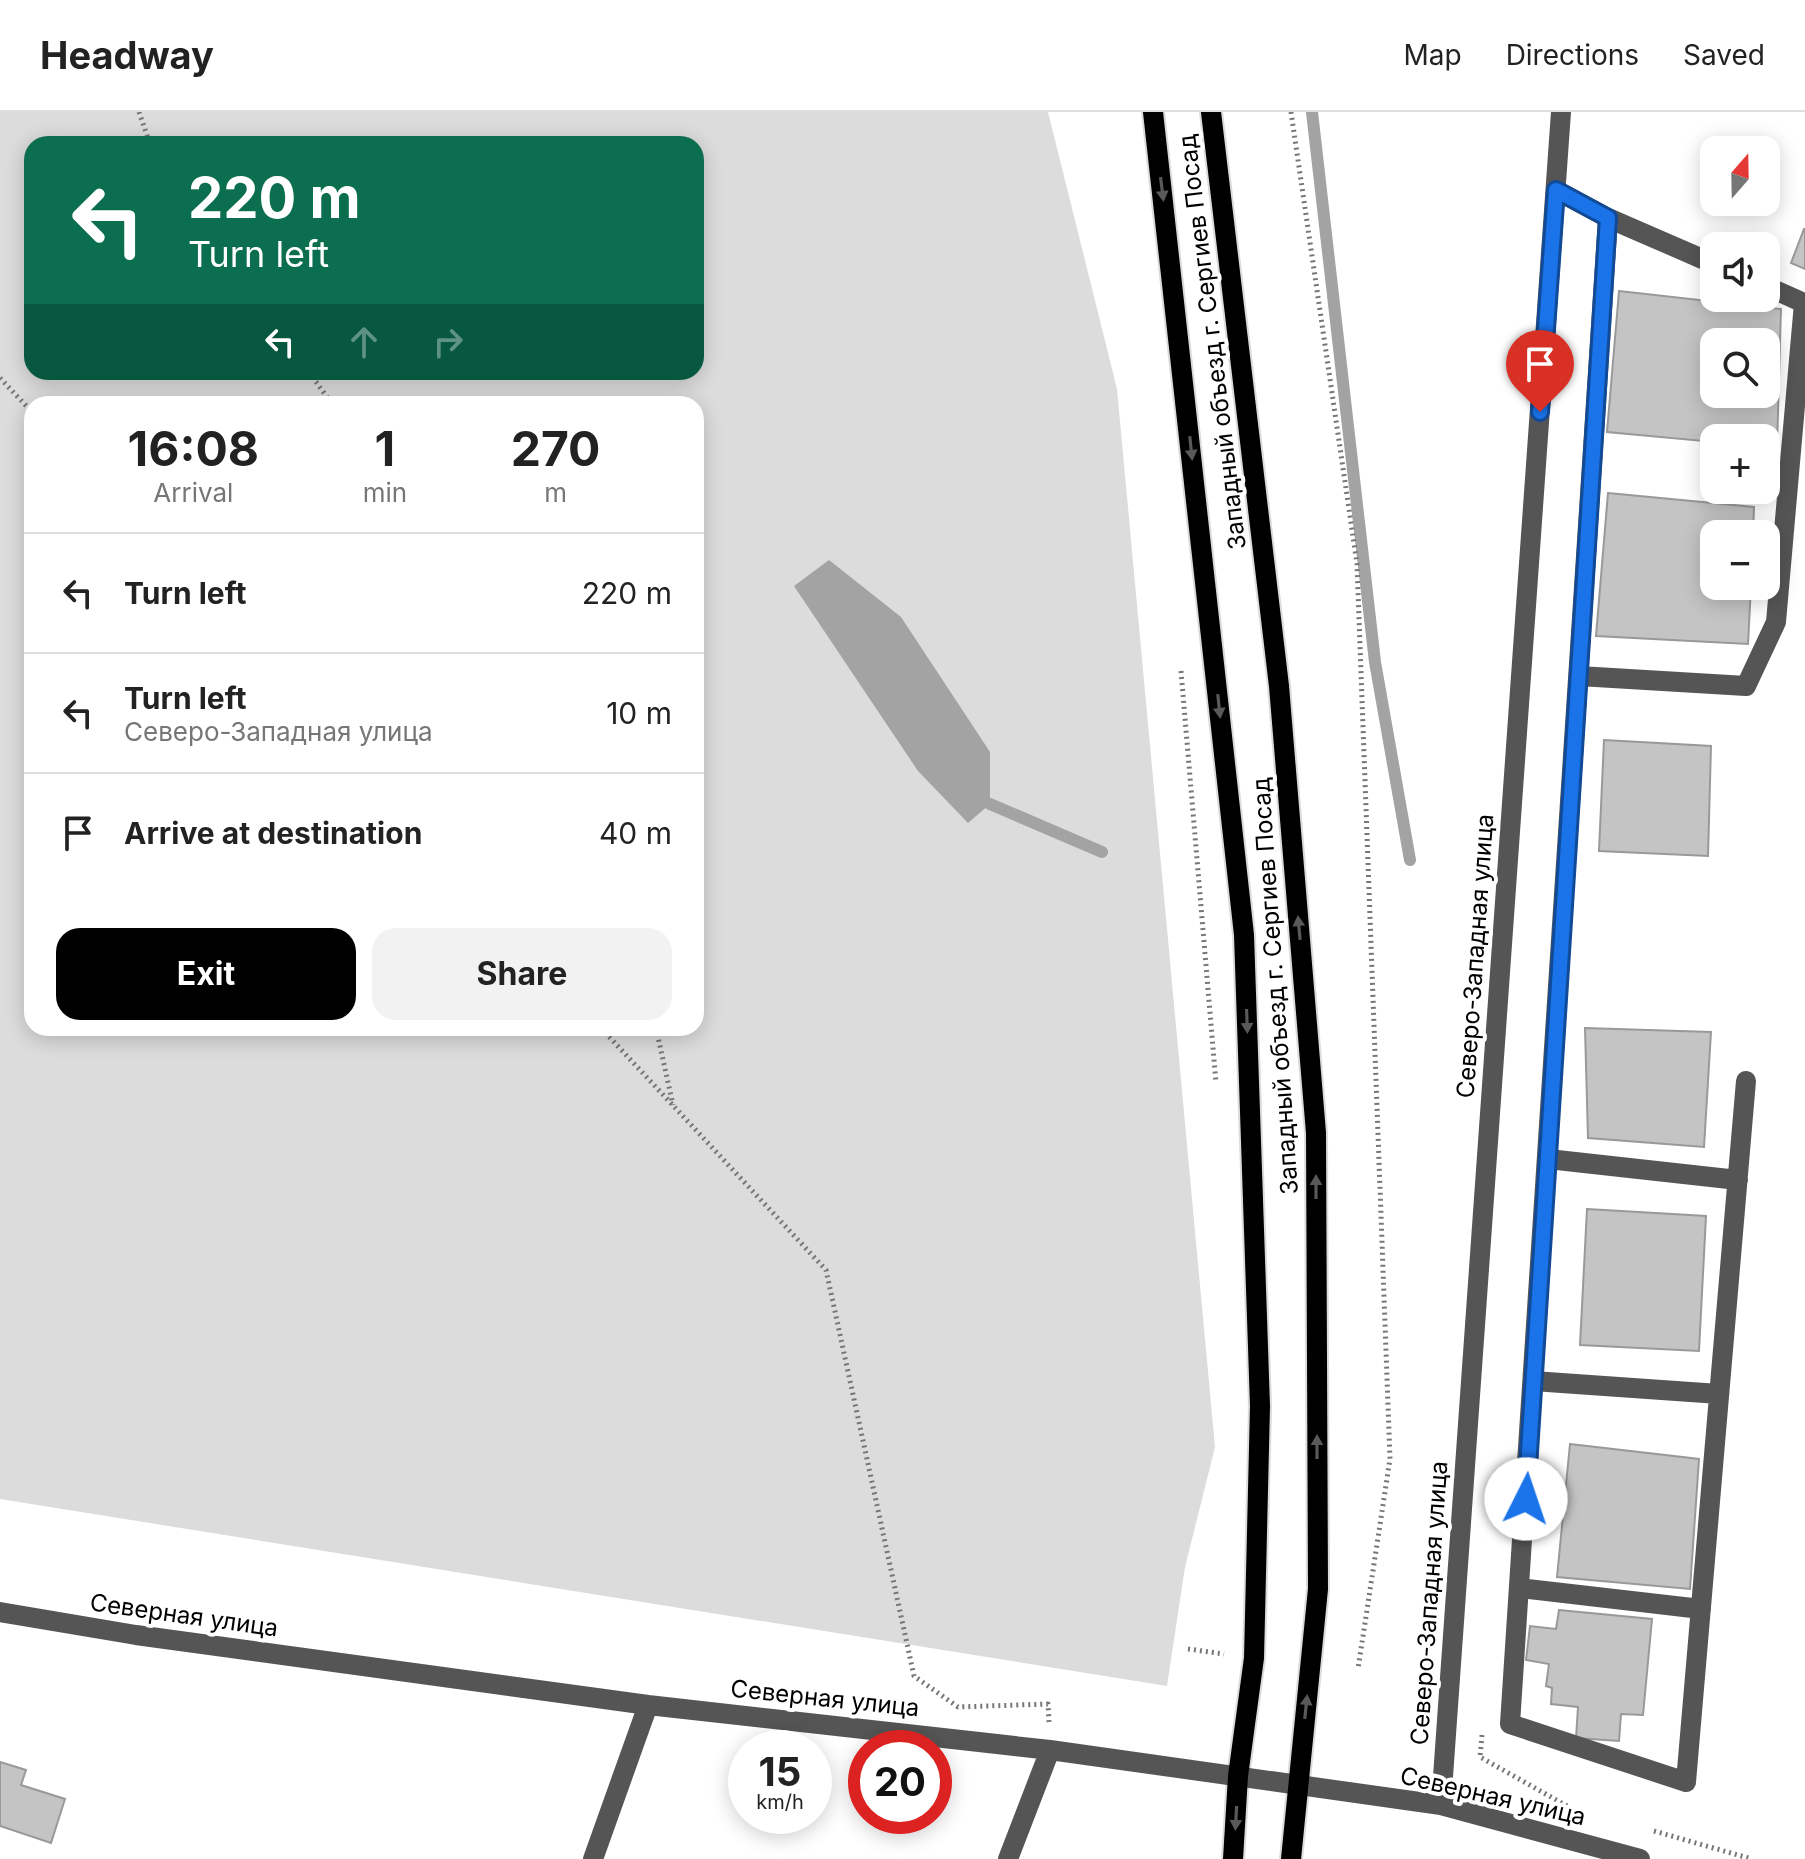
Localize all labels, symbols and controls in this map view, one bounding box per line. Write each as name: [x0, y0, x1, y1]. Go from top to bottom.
text: Headway: [40, 32, 214, 78]
text: Map: [1403, 38, 1462, 72]
text: Directions: [1506, 38, 1639, 72]
text: Saved: [1683, 38, 1765, 72]
street label: Западный объезд г. Сергиев Посад: [1172, 133, 1252, 551]
north arrow: [1700, 136, 1780, 216]
map controls: [1700, 136, 1780, 600]
text: 220 m: [188, 164, 361, 232]
icon: left: [56, 168, 160, 272]
one-way arrow: [1155, 177, 1168, 202]
text: Turn left: [188, 232, 329, 276]
button: sound: [1700, 232, 1780, 312]
icon: left: [258, 320, 302, 364]
icon: ahead: [342, 320, 386, 364]
icon: right: [426, 320, 470, 364]
button: search: [1700, 328, 1780, 408]
pin: [1506, 330, 1574, 412]
icon: arrive: [1518, 342, 1562, 386]
text: 16:08: [128, 419, 259, 478]
text: 1: [375, 419, 395, 478]
text: 270: [511, 419, 600, 478]
button: +: [1700, 424, 1780, 504]
one-way arrow: [1184, 436, 1197, 461]
text: Arrival: [153, 477, 233, 508]
text: min: [363, 477, 407, 508]
text: m: [544, 477, 567, 508]
button: −: [1700, 520, 1780, 600]
icon: left: [56, 571, 100, 615]
text: Turn left: [124, 575, 246, 611]
text: 220 m: [582, 575, 672, 611]
text: Turn left: [124, 680, 246, 716]
icon: left: [56, 691, 100, 735]
one-way arrow: [1213, 694, 1226, 719]
text: 10 m: [606, 695, 672, 731]
text: Северо-Западная улица: [124, 716, 433, 747]
street label: Западный объезд г. Сергиев Посад: [1246, 776, 1304, 1196]
icon: arrive: [56, 811, 100, 855]
street label: Северо-Западная улица: [1451, 813, 1499, 1099]
text: Arrive at destination: [124, 815, 422, 851]
text: 40 m: [599, 815, 672, 851]
one-way arrow: [1292, 915, 1305, 940]
button: Exit: [56, 928, 356, 1020]
button: Share: [372, 928, 672, 1020]
one-way arrow: [1240, 1009, 1253, 1034]
one-way arrow: [1310, 1174, 1322, 1199]
one-way arrow: [1311, 1434, 1323, 1459]
position arrow: [1484, 1457, 1568, 1541]
street label: Северо-Западная улица: [1405, 1460, 1453, 1746]
street label: Северная улица: [88, 1587, 280, 1643]
street label: Северная улица: [729, 1674, 921, 1722]
one-way arrow: [1300, 1694, 1313, 1719]
speed limit sign: 20: [848, 1730, 952, 1834]
text: 15: [759, 1747, 801, 1796]
street label: Северная улица: [1397, 1761, 1589, 1831]
text: km/h: [756, 1790, 804, 1814]
one-way arrow: [1229, 1806, 1242, 1831]

